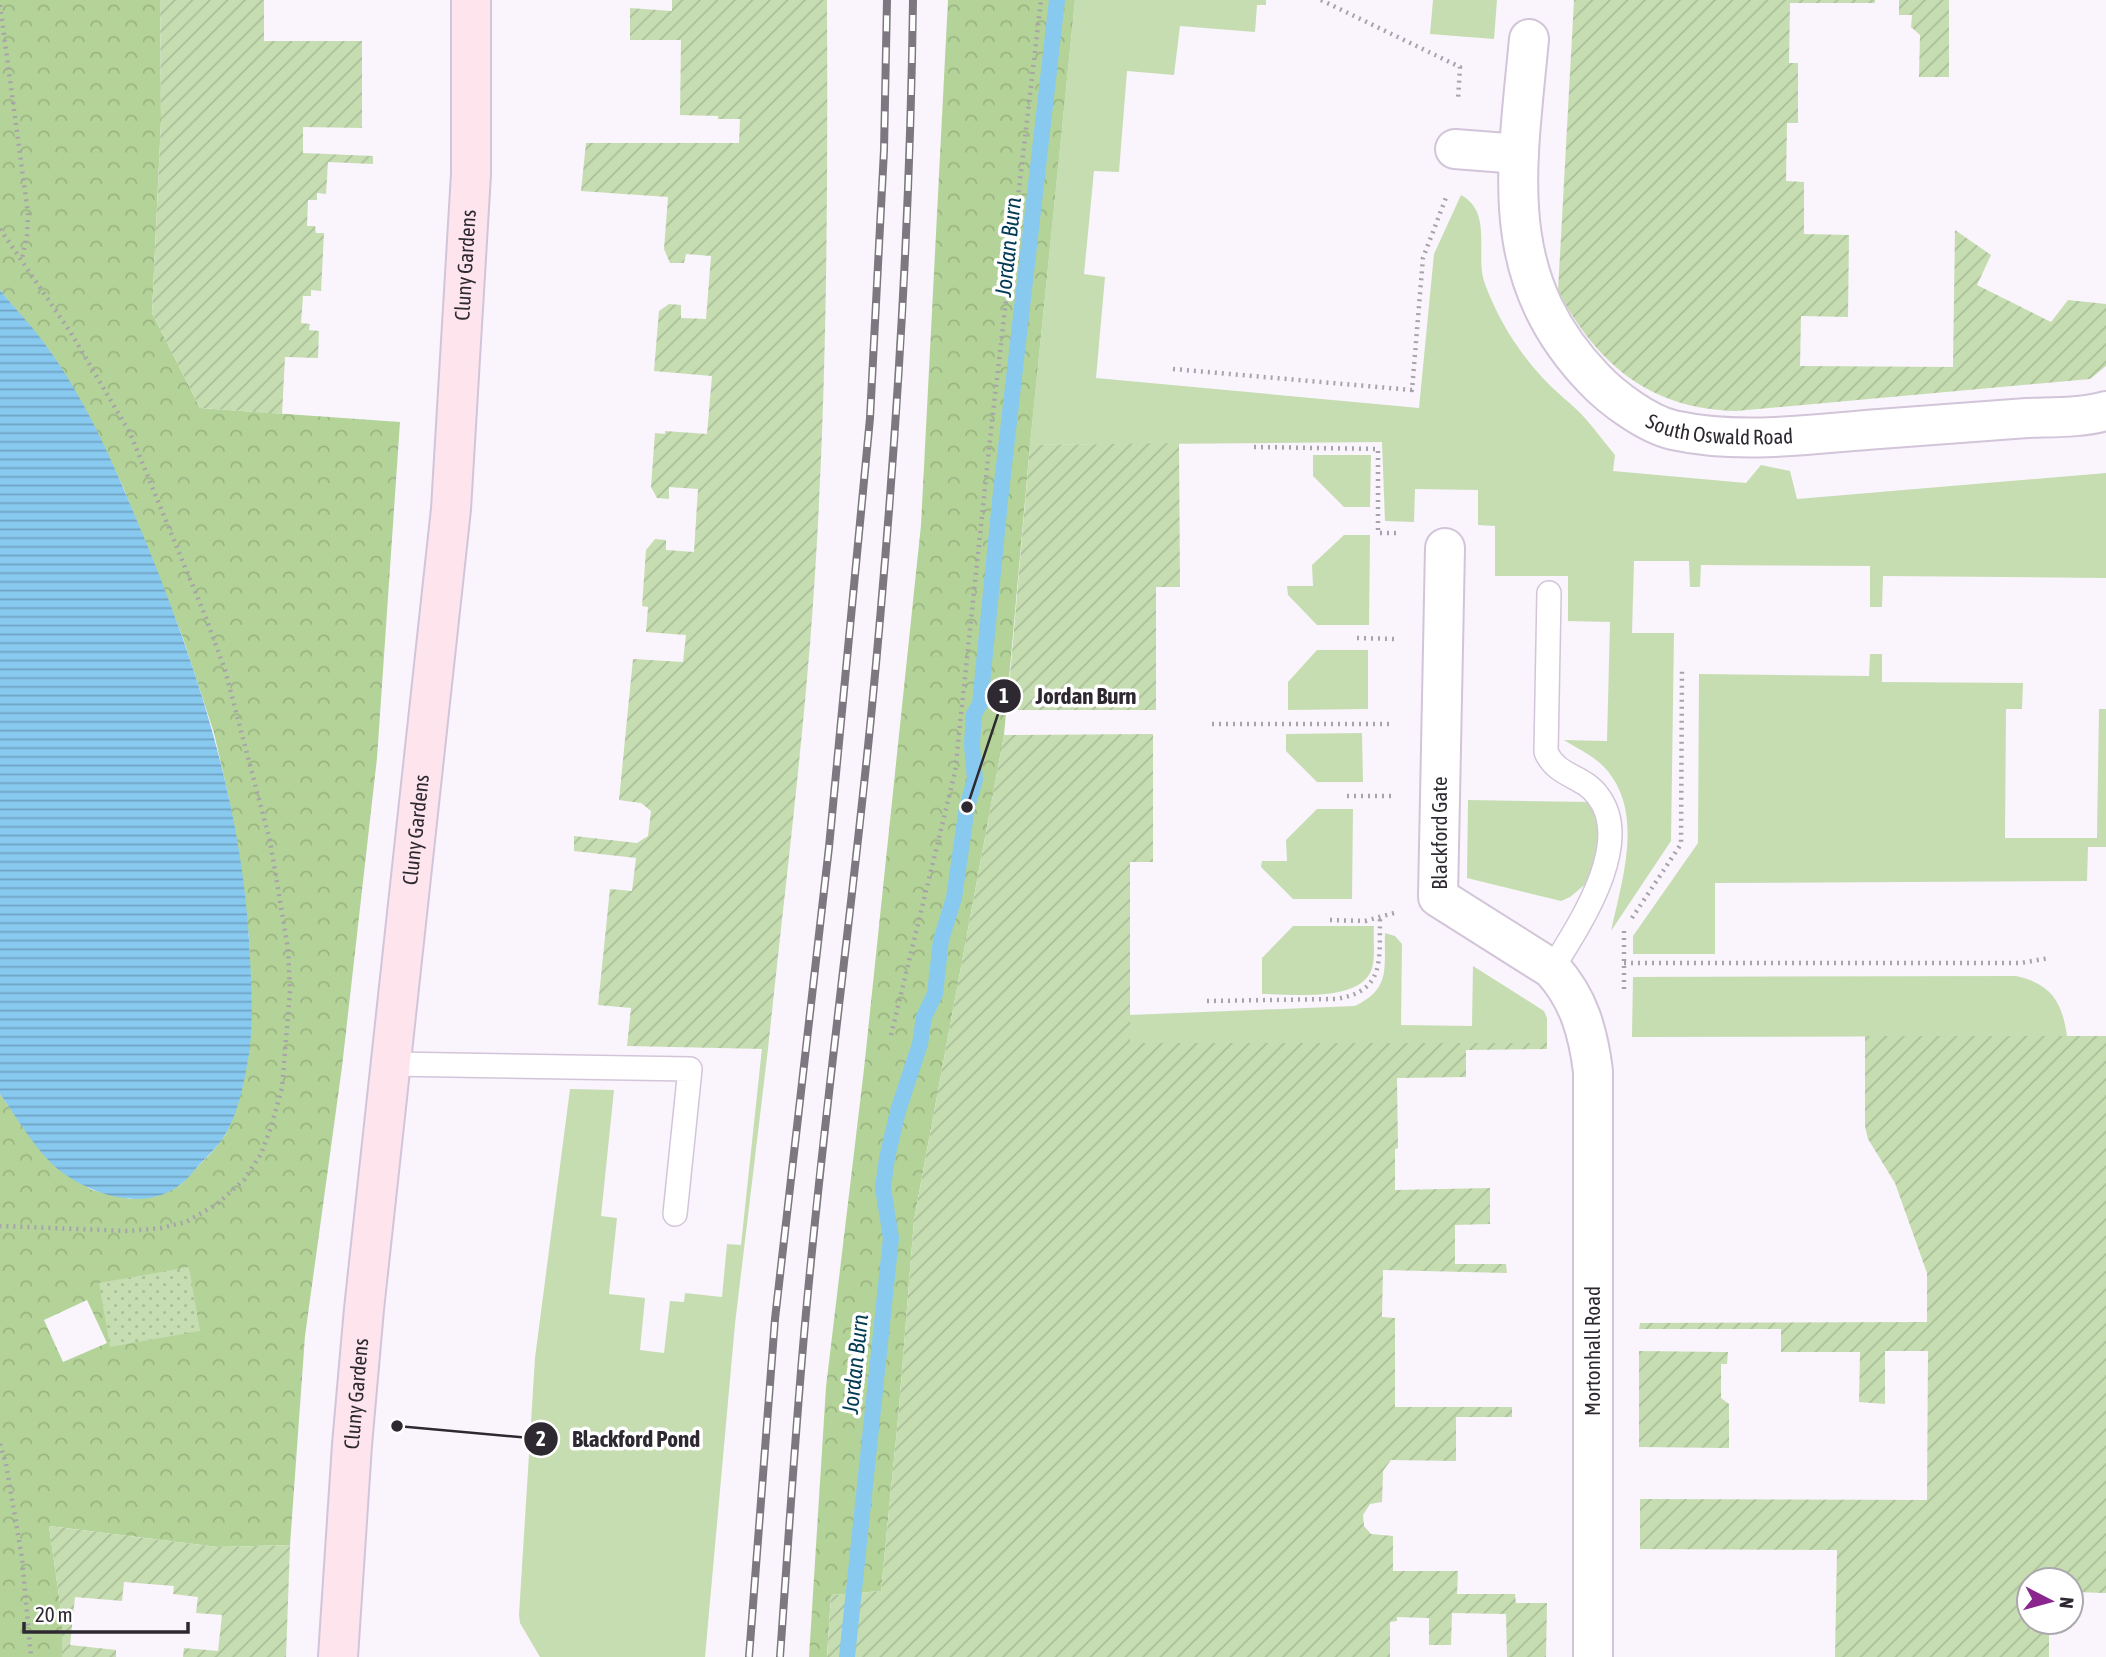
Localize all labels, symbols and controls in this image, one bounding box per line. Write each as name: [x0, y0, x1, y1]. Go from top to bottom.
water label: Jordan Burn: [990, 196, 1026, 299]
street label: Cluny Gardens: [449, 209, 480, 321]
street label: South Oswald Road: [1643, 408, 1794, 449]
callout: Jordan Burn: [986, 674, 1150, 718]
text: 1: [999, 683, 1009, 707]
text: Jordan Burn: [1035, 683, 1136, 709]
street label: Cluny Gardens: [397, 773, 433, 886]
street label: Blackford Gate: [1427, 776, 1451, 890]
street label: Mortonhall Road: [1580, 1286, 1604, 1416]
water label: Jordan Burn: [837, 1313, 873, 1416]
street label: Cluny Gardens: [339, 1337, 372, 1450]
callout: Blackford Pond: [523, 1417, 714, 1461]
text: 2: [536, 1426, 546, 1450]
text: Blackford Pond: [572, 1426, 700, 1452]
north arrow: [2015, 1566, 2085, 1636]
scale bar: [24, 1590, 189, 1634]
text: N: [2055, 1596, 2078, 1610]
text: 20 m: [35, 1602, 73, 1626]

